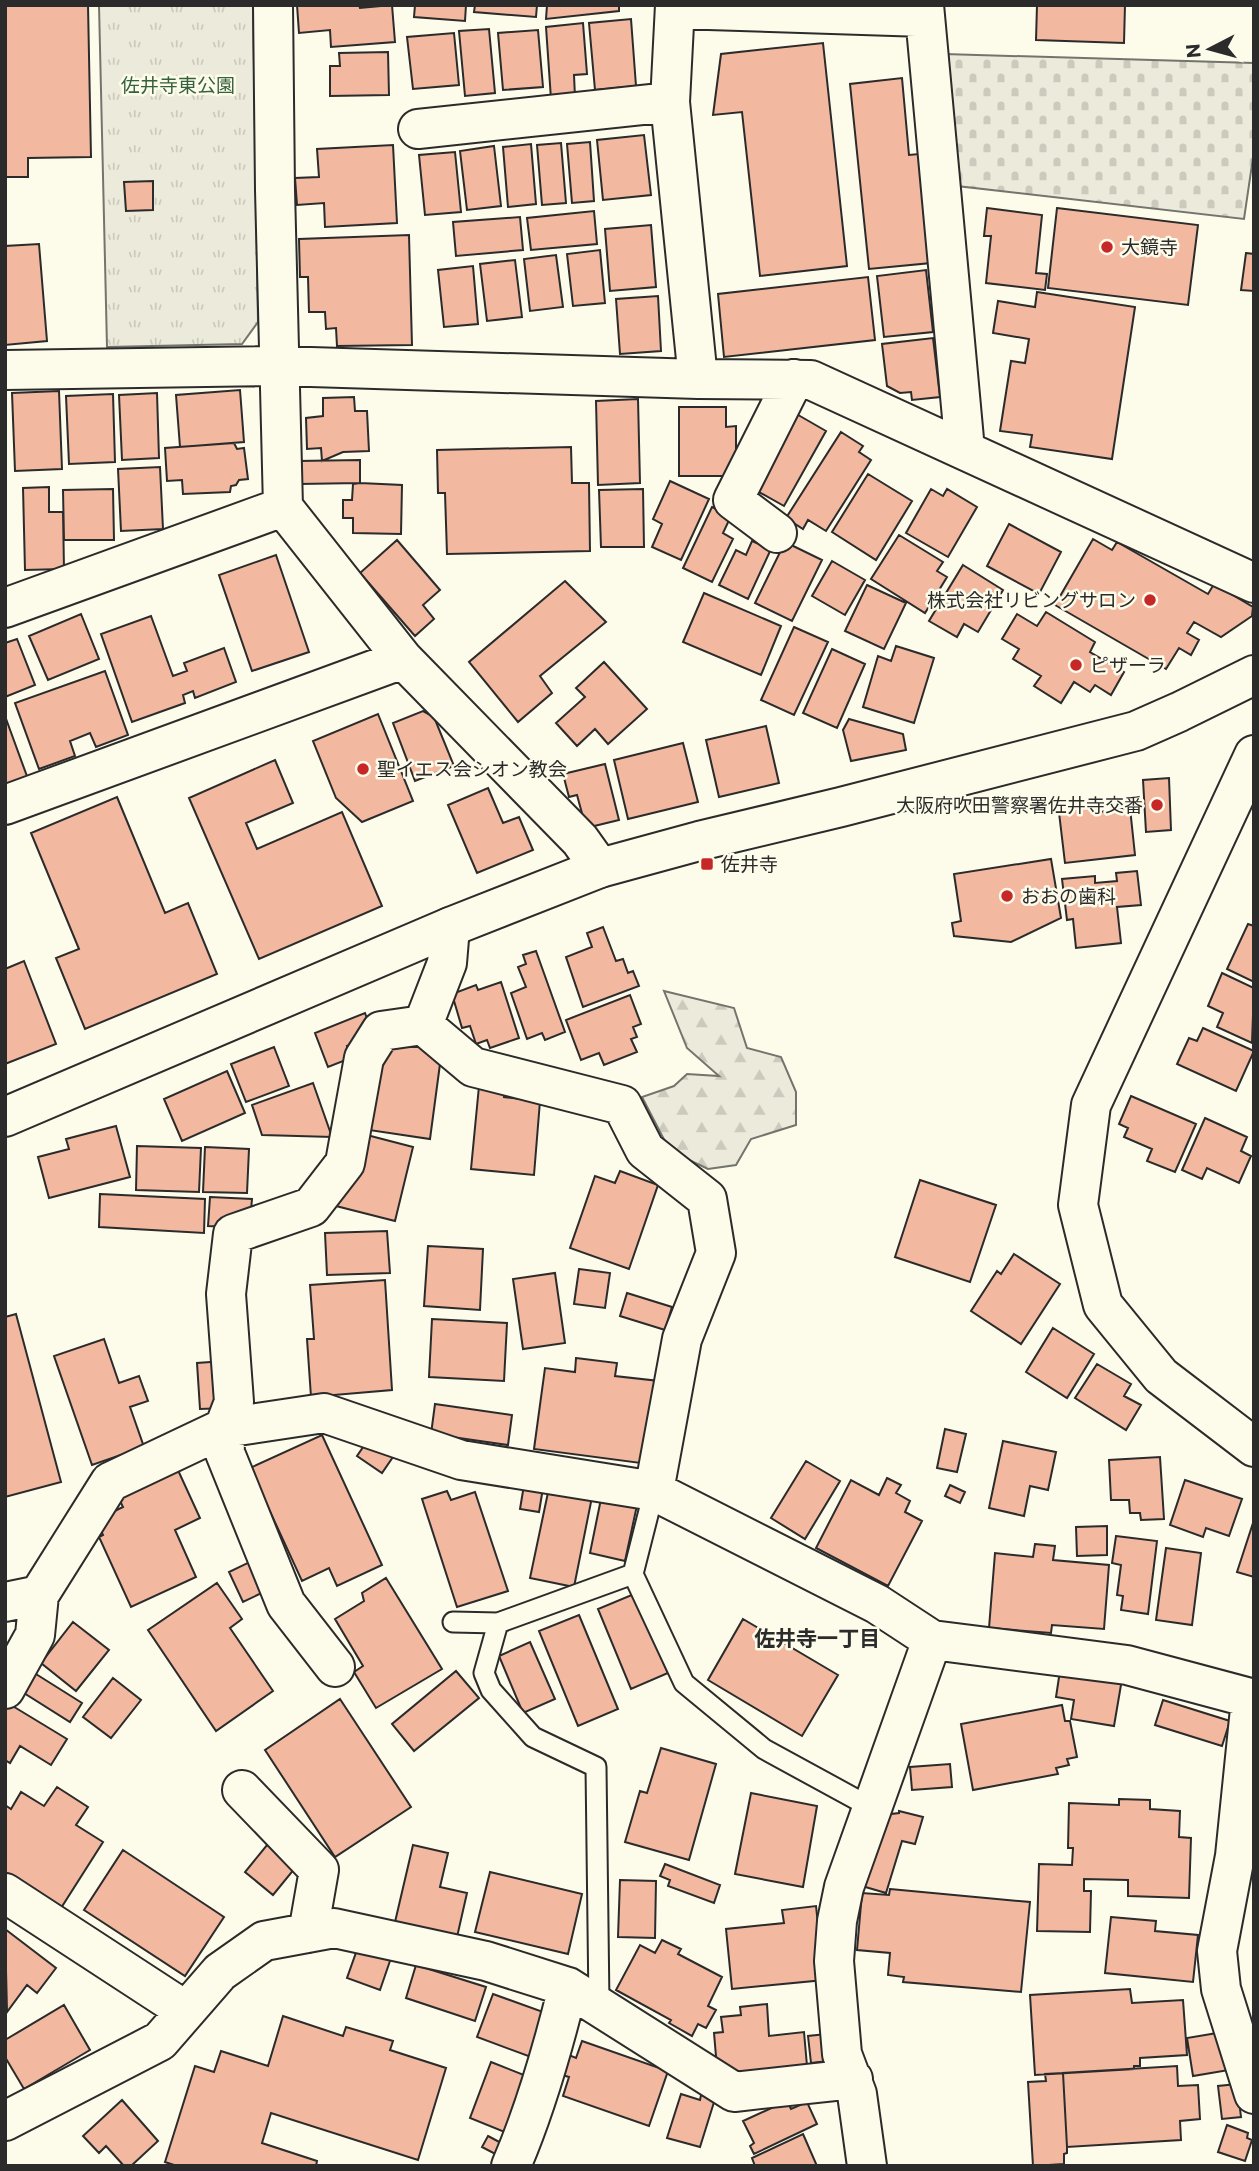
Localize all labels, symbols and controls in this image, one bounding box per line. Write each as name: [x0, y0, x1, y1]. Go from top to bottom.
north arrow: [1175, 14, 1245, 84]
text: N: [1180, 43, 1205, 59]
park label: 佐井寺東公園: [121, 73, 235, 96]
place label: 大鏡寺: [1121, 235, 1178, 258]
marker: 大鏡寺: [1099, 239, 1115, 255]
place label: 株式会社リビングサロン: [927, 588, 1136, 611]
marker: 株式会社リビングサロン: [1142, 592, 1158, 608]
place label: ピザーラ: [1090, 653, 1166, 676]
marker: ピザーラ: [1068, 657, 1084, 673]
place label: 聖イエス会シオン教会: [377, 757, 567, 780]
marker: 聖イエス会シオン教会: [355, 761, 371, 777]
place label: 大阪府吹田警察署佐井寺交番: [896, 793, 1143, 816]
marker: 大阪府吹田警察署佐井寺交番: [1149, 797, 1165, 813]
place label: 佐井寺: [721, 852, 778, 875]
marker: 佐井寺: [699, 856, 715, 872]
place label: おおの歯科: [1021, 884, 1116, 907]
marker: おおの歯科: [999, 888, 1015, 904]
district label: 佐井寺一丁目: [754, 1625, 880, 1650]

